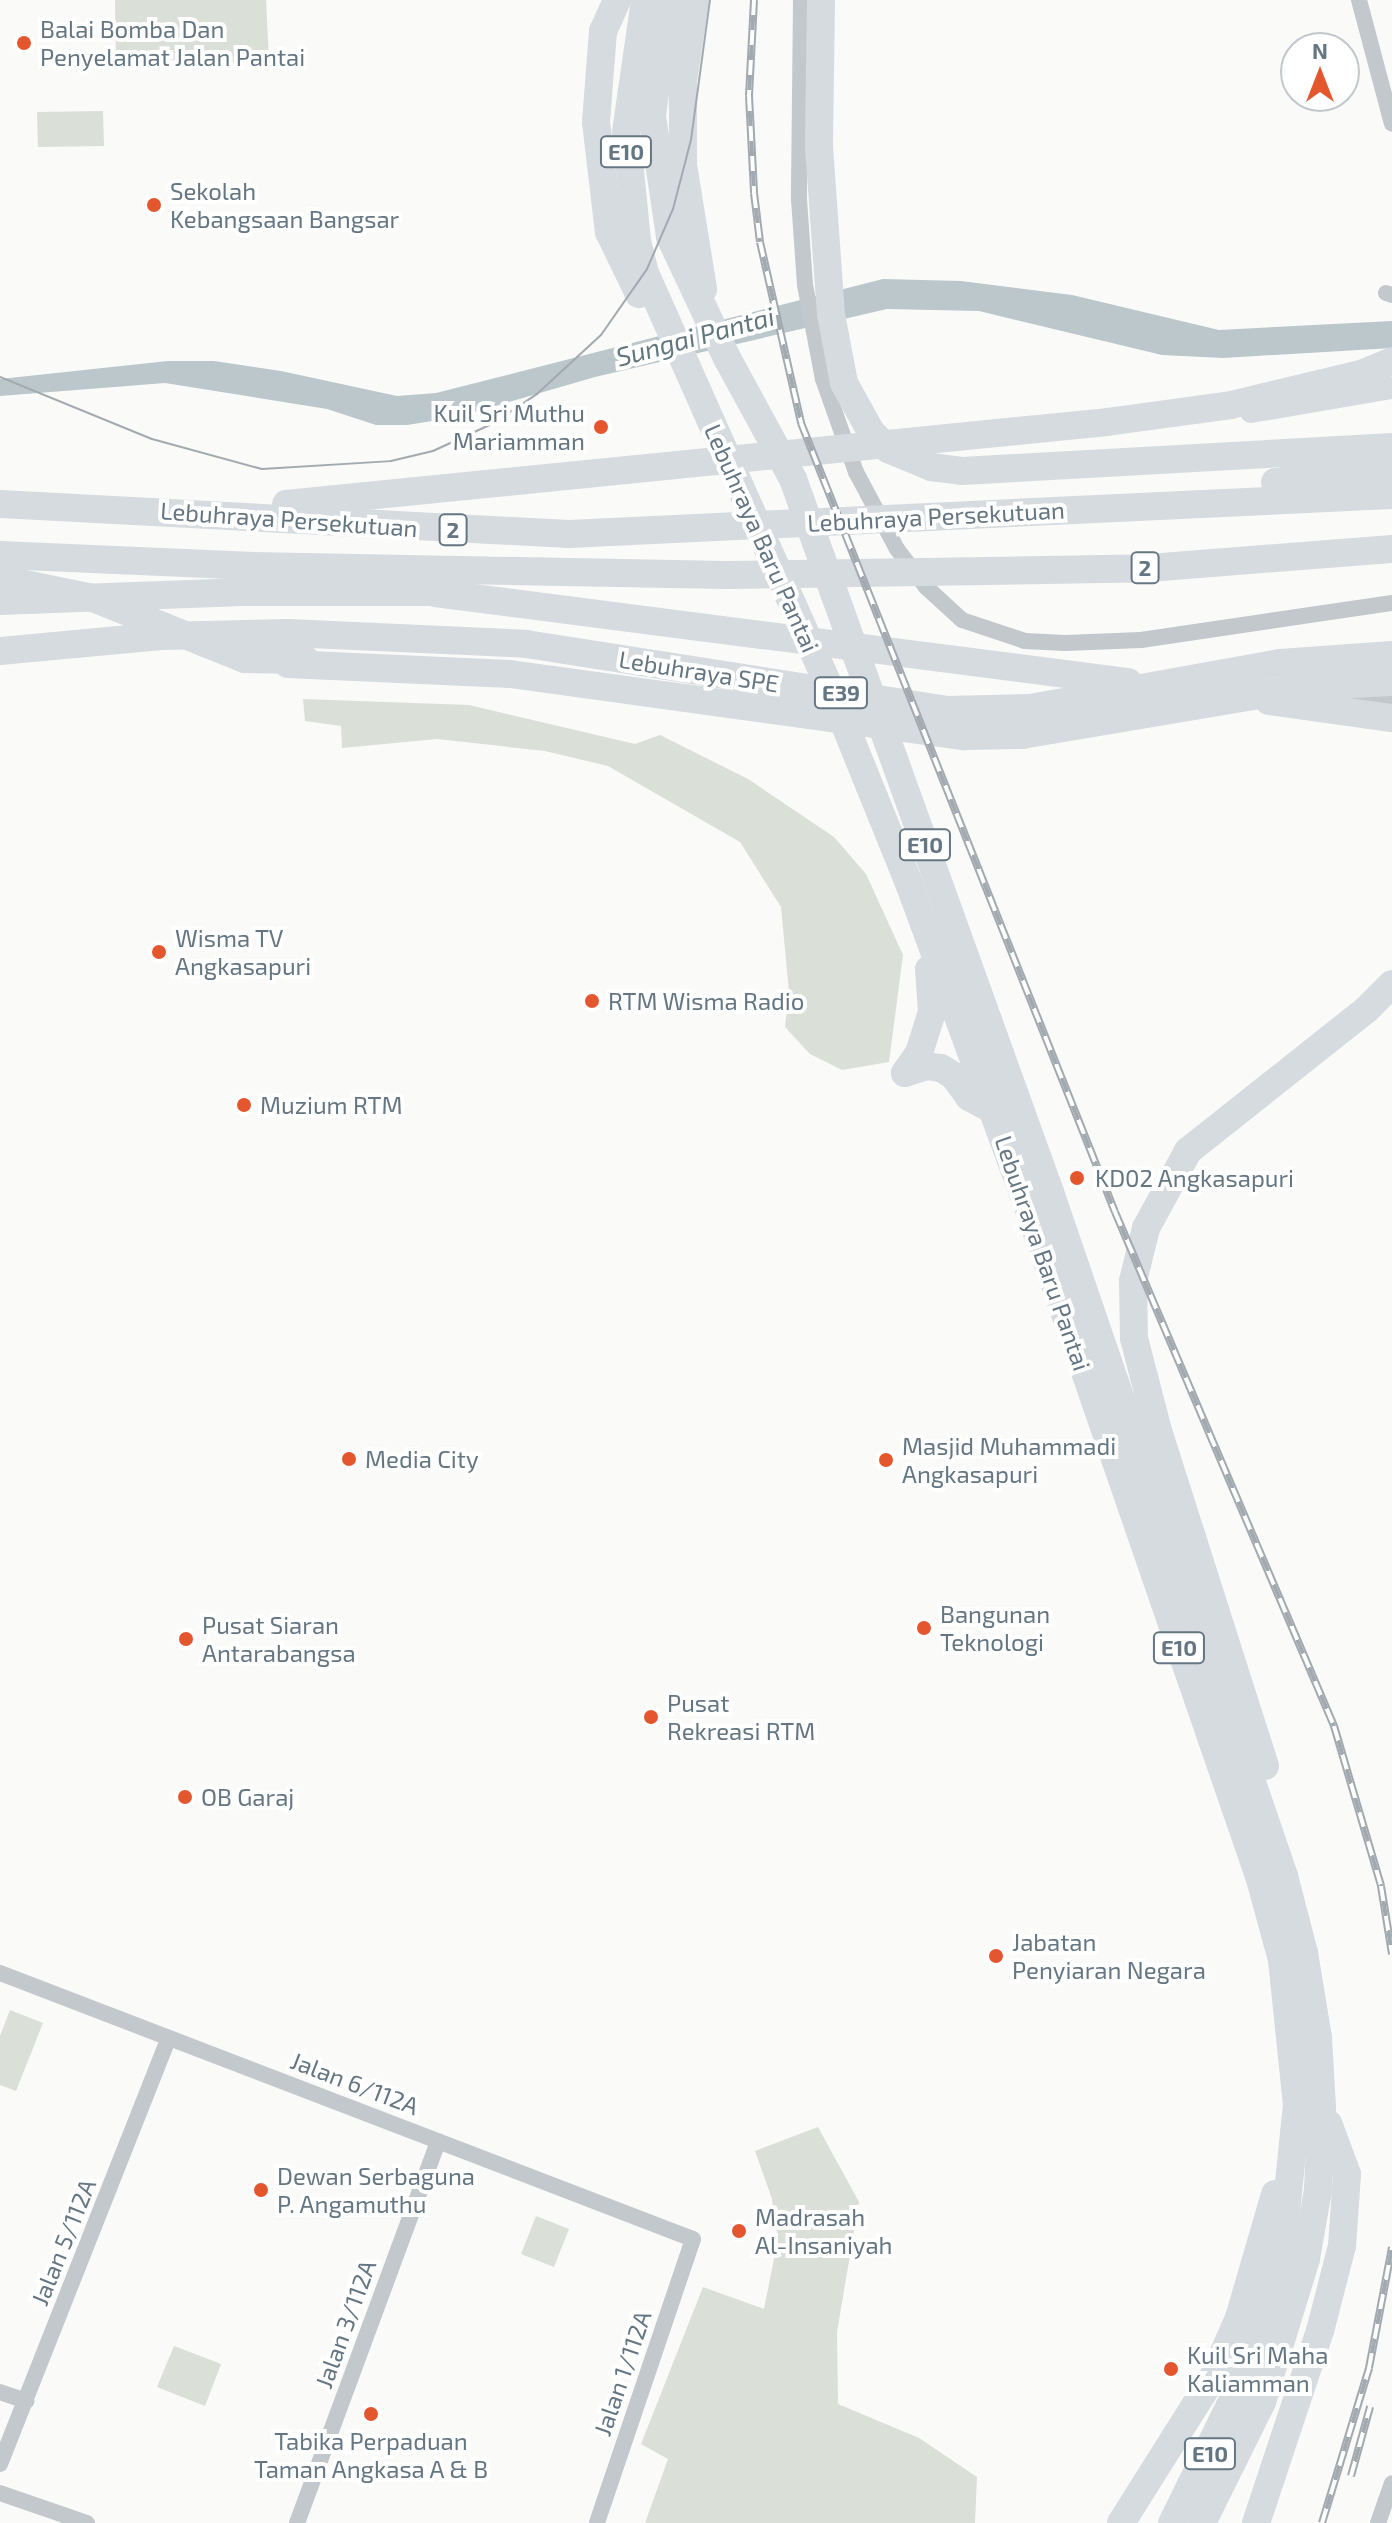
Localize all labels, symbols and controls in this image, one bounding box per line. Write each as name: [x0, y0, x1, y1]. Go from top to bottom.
place label: Balai Bomba Dan Penyelamat Jalan Pantai: [40, 15, 306, 71]
north arrow: [1280, 32, 1360, 112]
marker: Balai Bomba Dan Penyelamat Jalan Pantai: [15, 34, 33, 52]
text: N: [1312, 37, 1328, 63]
road number: E10: [598, 134, 654, 170]
place label: Sekolah Kebangsaan Bangsar: [170, 177, 399, 233]
marker: Sekolah Kebangsaan Bangsar: [145, 196, 163, 214]
water label: Sungai Pantai: [612, 300, 778, 372]
place label: Kuil Sri Muthu Mariamman: [433, 399, 585, 455]
marker: Kuil Sri Muthu Mariamman: [592, 418, 610, 436]
street label: Lebuhraya Baru Pantai: [699, 420, 825, 656]
street label: Lebuhraya Persekutuan: [807, 495, 1065, 537]
street label: Lebuhraya Persekutuan: [159, 496, 419, 542]
road number: 2: [437, 512, 469, 548]
road number: 2: [1129, 550, 1161, 586]
street label: Lebuhraya SPE: [617, 644, 781, 698]
road number: E39: [813, 675, 869, 711]
road number: E10: [897, 827, 953, 863]
place label: Wisma TV Angkasapuri: [175, 924, 311, 980]
marker: Wisma TV Angkasapuri: [150, 943, 168, 961]
place label: RTM Wisma Radio: [608, 987, 805, 1015]
marker: RTM Wisma Radio: [583, 992, 601, 1010]
place label: Muzium RTM: [260, 1091, 403, 1119]
marker: Muzium RTM: [235, 1096, 253, 1114]
street label: Lebuhraya Baru Pantai: [989, 1132, 1097, 1374]
place label: KD02 Angkasapuri: [1095, 1164, 1295, 1192]
marker: KD02 Angkasapuri: [1066, 1167, 1088, 1189]
place label: Masjid Muhammadi Angkasapuri: [902, 1432, 1116, 1488]
place label: Media City: [365, 1445, 479, 1473]
marker: Media City: [340, 1450, 358, 1468]
marker: Masjid Muhammadi Angkasapuri: [877, 1451, 895, 1469]
place label: Bangunan Teknologi: [940, 1600, 1050, 1656]
place label: Pusat Siaran Antarabangsa: [202, 1611, 356, 1667]
marker: Bangunan Teknologi: [915, 1619, 933, 1637]
marker: Pusat Siaran Antarabangsa: [177, 1630, 195, 1648]
road number: E10: [1151, 1630, 1207, 1666]
place label: Pusat Rekreasi RTM: [667, 1689, 815, 1745]
marker: Pusat Rekreasi RTM: [642, 1708, 660, 1726]
place label: OB Garaj: [201, 1783, 294, 1811]
marker: OB Garaj: [176, 1788, 194, 1806]
place label: Jabatan Penyiaran Negara: [1012, 1928, 1206, 1984]
marker: Jabatan Penyiaran Negara: [987, 1947, 1005, 1965]
street label: Jalan 6/112A: [287, 2045, 423, 2121]
place label: Dewan Serbaguna P. Angamuthu: [277, 2162, 475, 2218]
street label: Jalan 5/112A: [25, 2175, 101, 2309]
marker: Dewan Serbaguna P. Angamuthu: [252, 2181, 270, 2199]
place label: Madrasah Al-Insaniyah: [755, 2203, 893, 2259]
marker: Madrasah Al-Insaniyah: [730, 2222, 748, 2240]
street label: Jalan 3/112A: [309, 2256, 381, 2392]
street label: Jalan 1/112A: [587, 2307, 657, 2439]
place label: Kuil Sri Maha Kaliamman: [1187, 2341, 1329, 2397]
marker: Kuil Sri Maha Kaliamman: [1162, 2360, 1180, 2378]
marker: Tabika Perpaduan Taman Angkasa A & B: [362, 2405, 380, 2423]
place label: Tabika Perpaduan Taman Angkasa A & B: [253, 2427, 489, 2483]
road number: E10: [1182, 2436, 1238, 2472]

